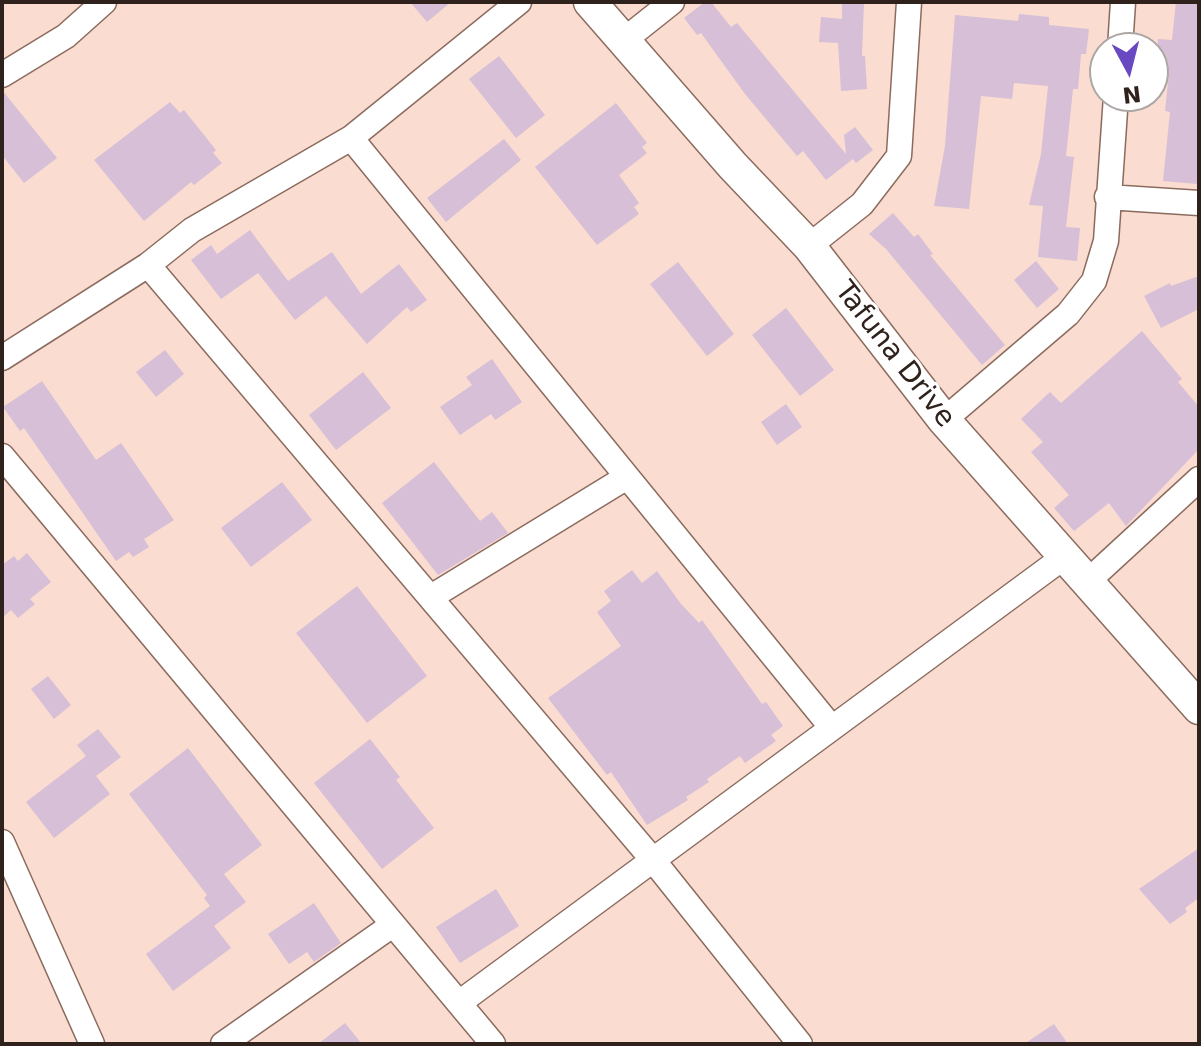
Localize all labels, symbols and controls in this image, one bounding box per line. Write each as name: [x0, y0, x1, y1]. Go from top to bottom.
north arrow: [1089, 32, 1169, 112]
text: N: [1121, 81, 1142, 108]
street label: Tafuna Drive: [827, 275, 961, 435]

